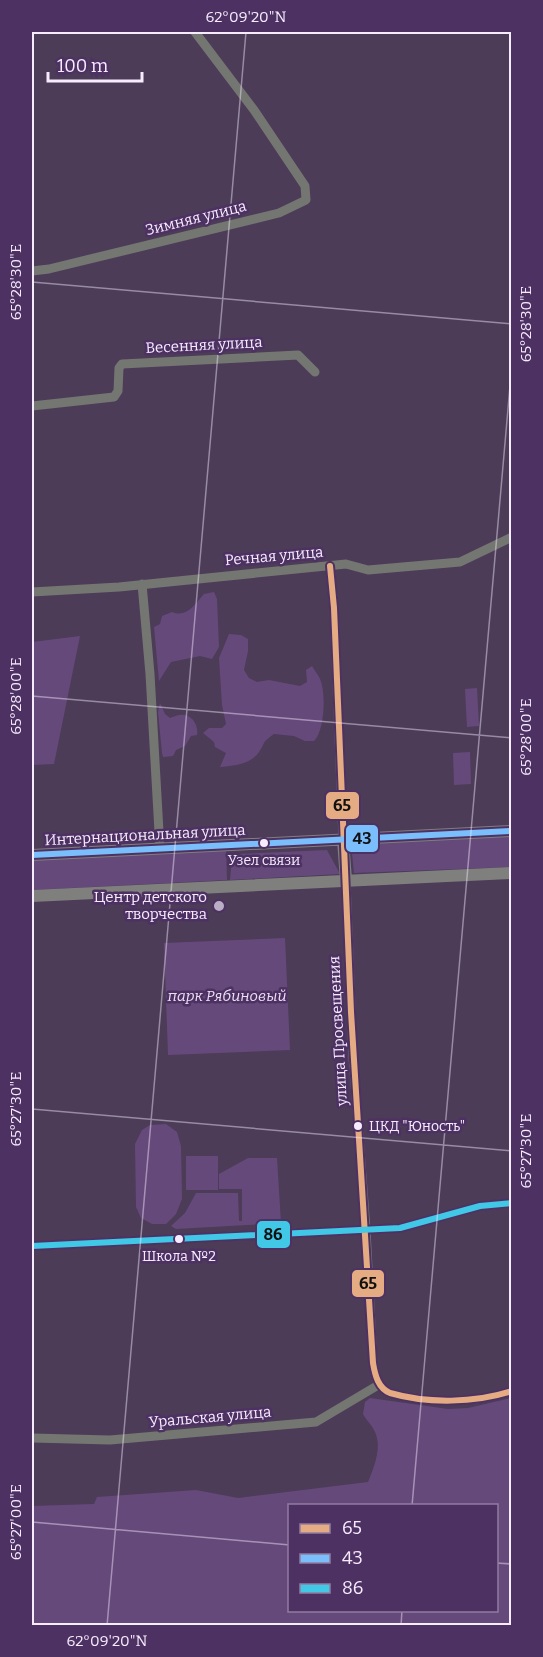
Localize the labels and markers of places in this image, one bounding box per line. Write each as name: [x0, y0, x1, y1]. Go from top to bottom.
marker: Узел связи: [258, 837, 270, 849]
place label: Узел связи: [228, 852, 300, 869]
place label: Центр детского творчества: [94, 888, 207, 923]
marker: Центр детского творчества: [212, 899, 226, 913]
place label: ЦКД "Юность": [369, 1118, 465, 1135]
marker: ЦКД "Юность": [352, 1120, 364, 1132]
marker: Школа №2: [173, 1233, 185, 1245]
place label: Школа №2: [142, 1248, 216, 1265]

